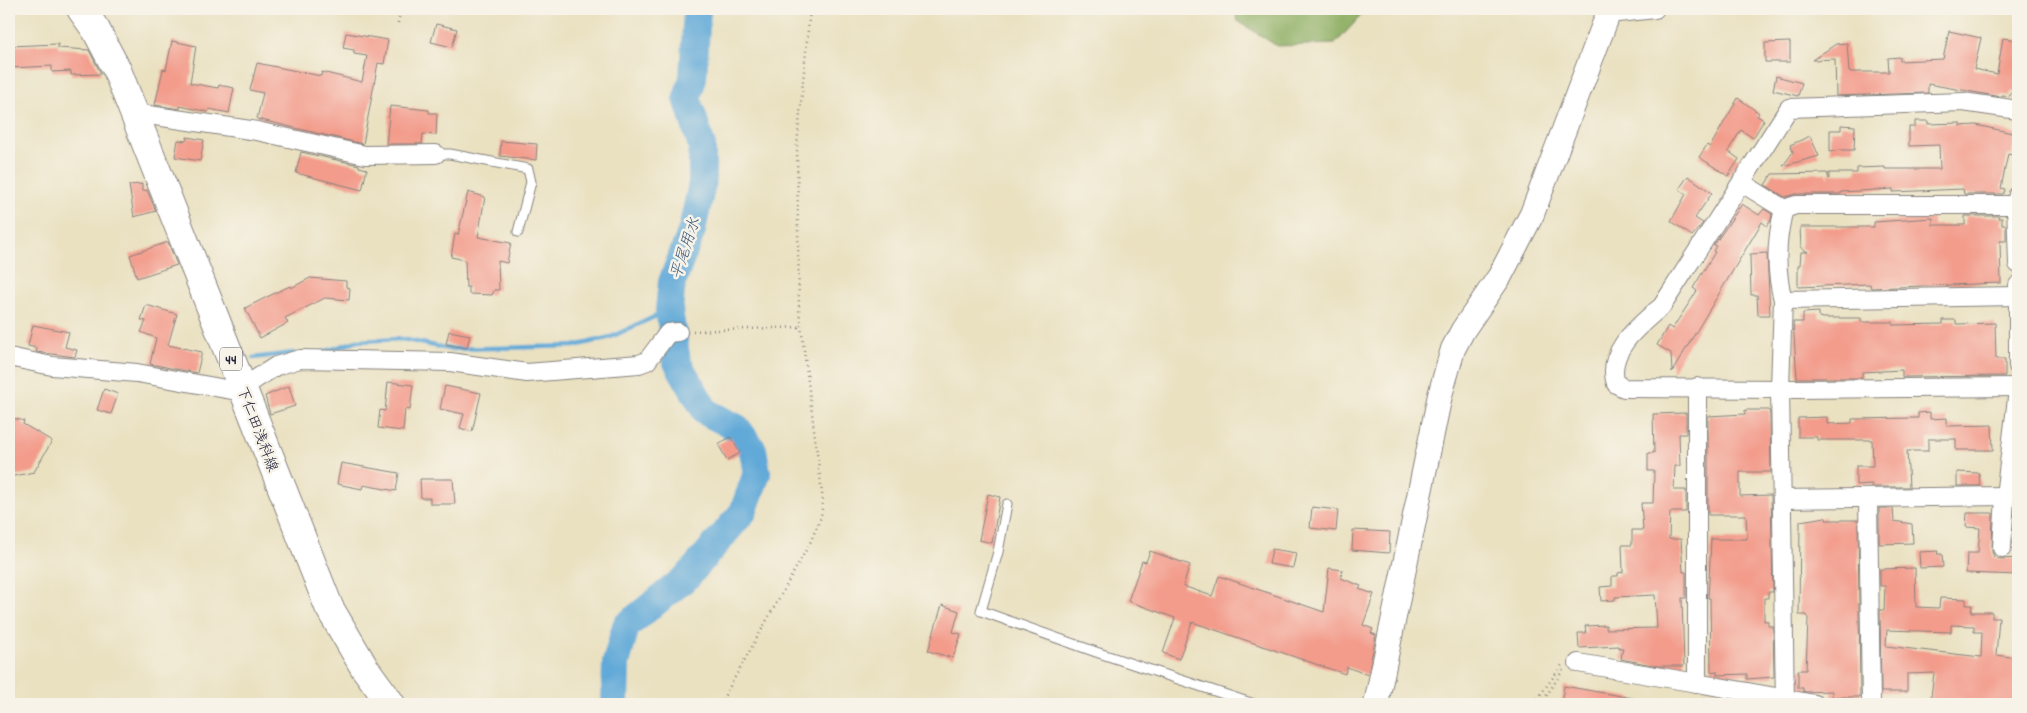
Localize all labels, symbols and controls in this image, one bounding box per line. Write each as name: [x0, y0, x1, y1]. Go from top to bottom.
water label: 平尾用水: [666, 215, 707, 283]
road number: 44: [220, 348, 242, 370]
street label: 下仁田浅科線: [230, 384, 283, 476]

